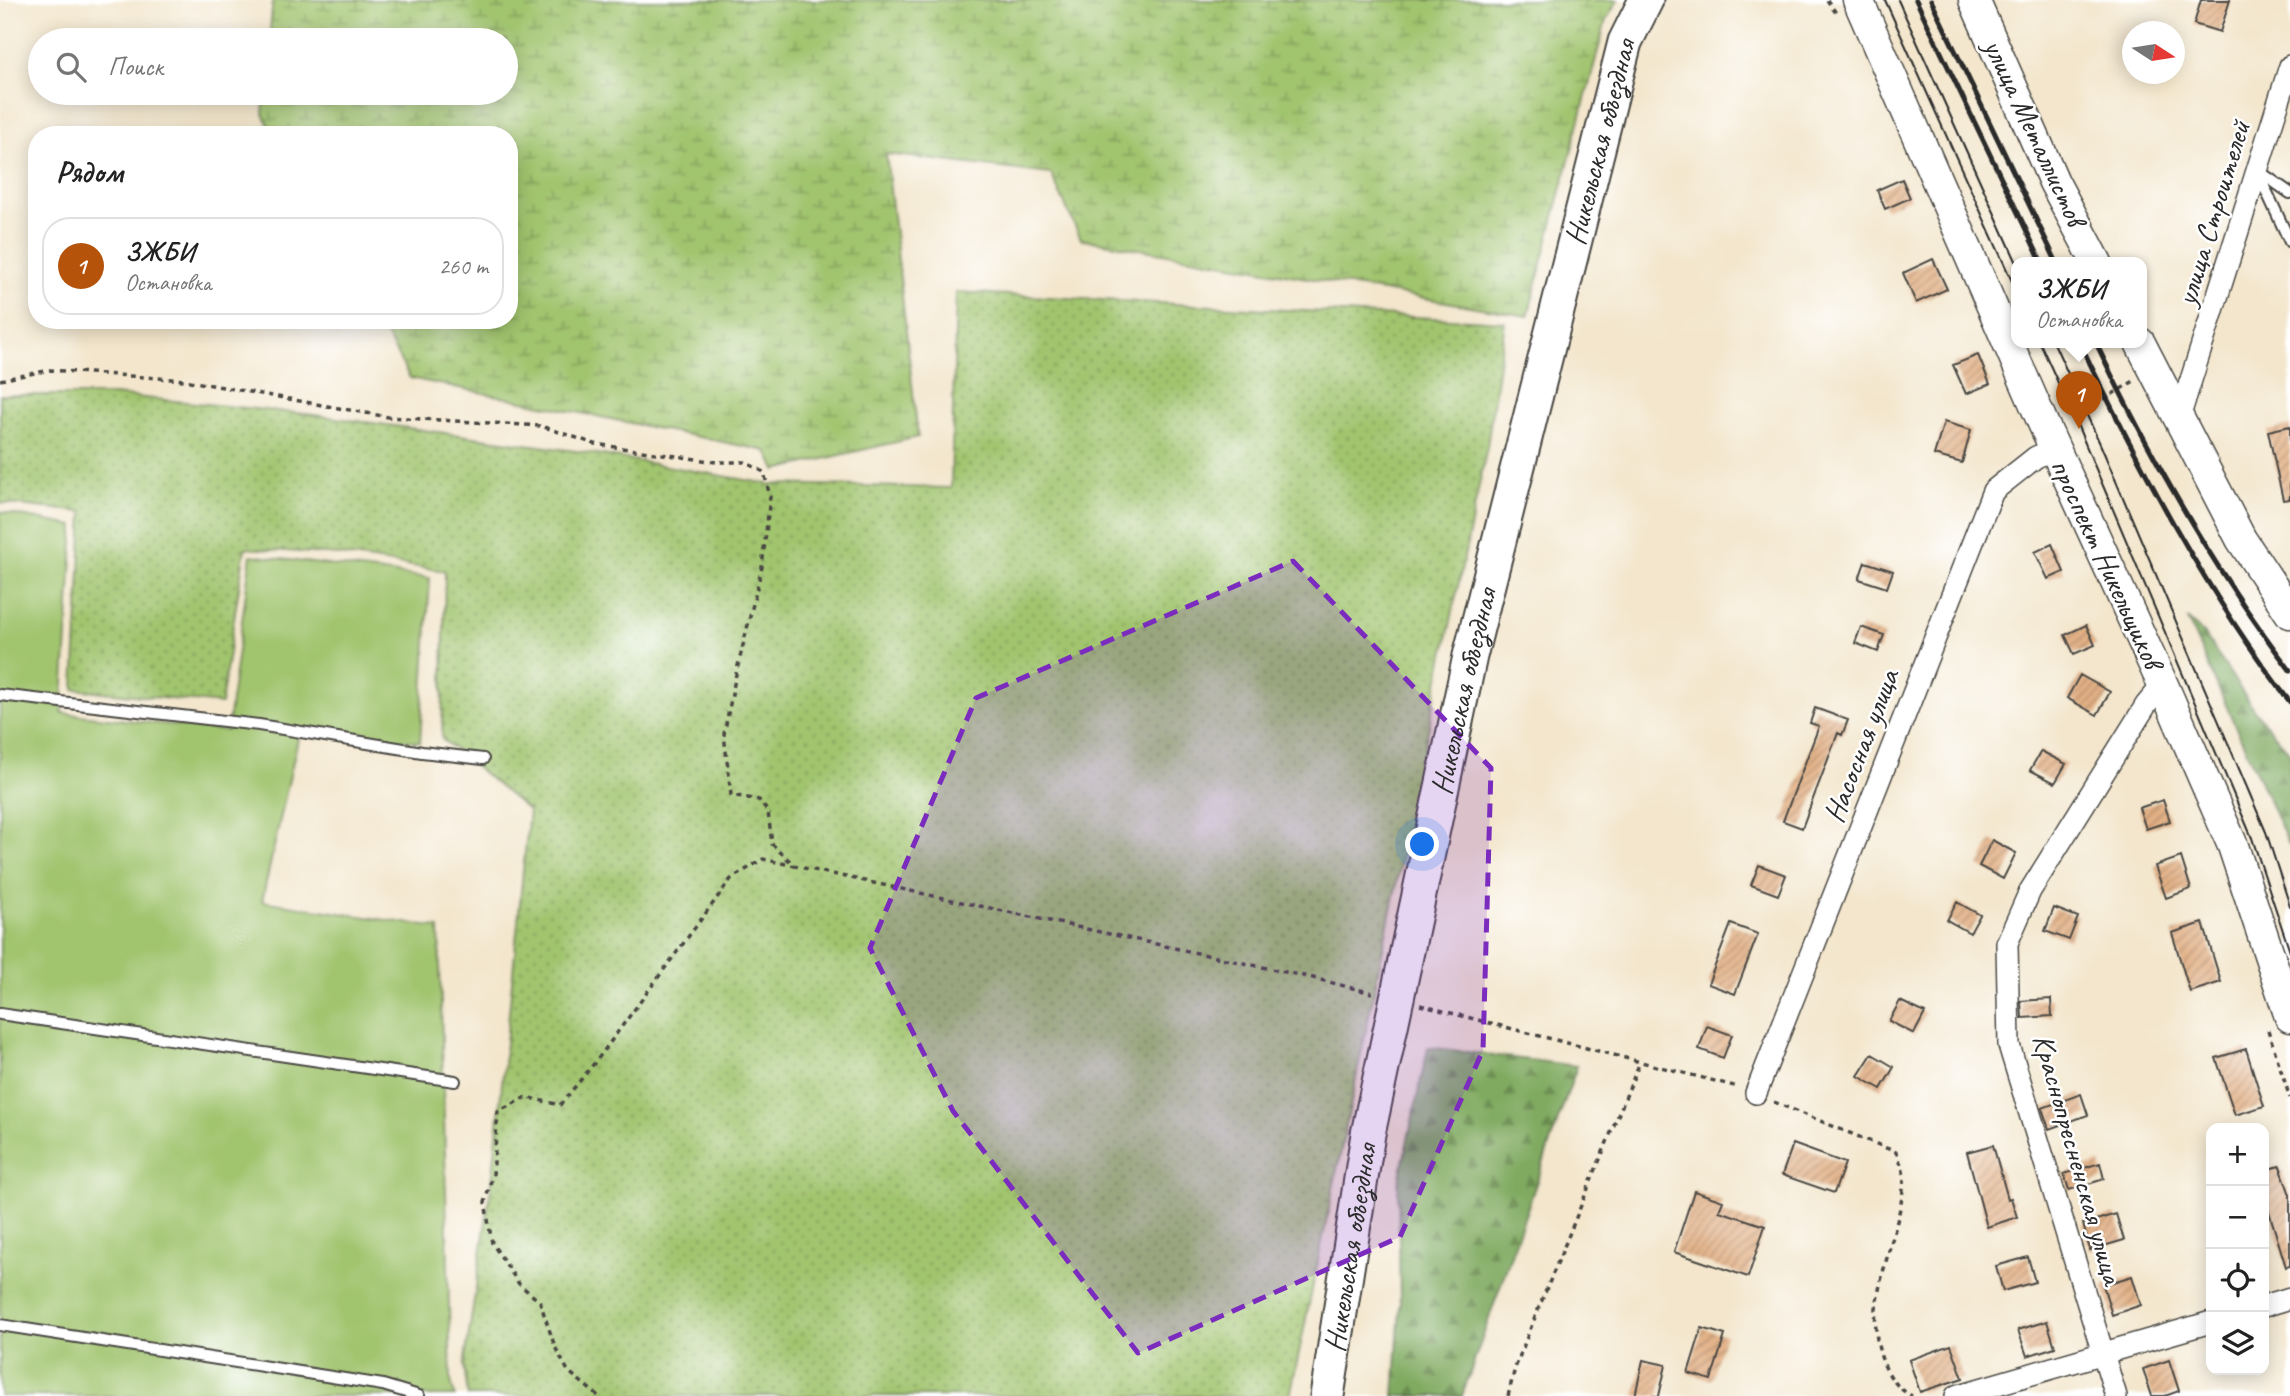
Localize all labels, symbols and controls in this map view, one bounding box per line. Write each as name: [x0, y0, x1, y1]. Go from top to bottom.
north arrow: [2122, 21, 2185, 84]
search box: [28, 28, 518, 105]
street label: улица Металлистов: [1974, 31, 2097, 236]
street label: Никельская объездная: [1556, 33, 1645, 249]
icon: search: [52, 48, 90, 86]
text: Поиск: [108, 50, 163, 83]
street label: улица Строителей: [2166, 115, 2260, 312]
text: Рядом: [56, 153, 123, 191]
text: ЗЖБИ: [125, 235, 194, 268]
text: 1: [76, 252, 86, 281]
text: 260 m: [439, 252, 488, 281]
popup: [2011, 257, 2147, 348]
text: Остановка: [125, 268, 211, 297]
text: ЗЖБИ: [2036, 272, 2105, 305]
text: Остановка: [2036, 305, 2122, 334]
pin: 1: [2056, 371, 2102, 429]
street label: проспект Никельщиков: [2042, 452, 2175, 679]
street label: Никельская объездная: [1422, 582, 1506, 798]
street label: Насосная улица: [1814, 662, 1908, 828]
your location: [1405, 827, 1439, 861]
street label: Краснопресненская улица: [2024, 1029, 2133, 1291]
map controls: [2206, 1123, 2269, 1375]
button: +: [2206, 1123, 2269, 1186]
street label: Никельская объездная: [1315, 1138, 1386, 1355]
button: −: [2206, 1186, 2269, 1249]
button: locate: [2206, 1249, 2269, 1312]
button: layers: [2206, 1312, 2269, 1375]

